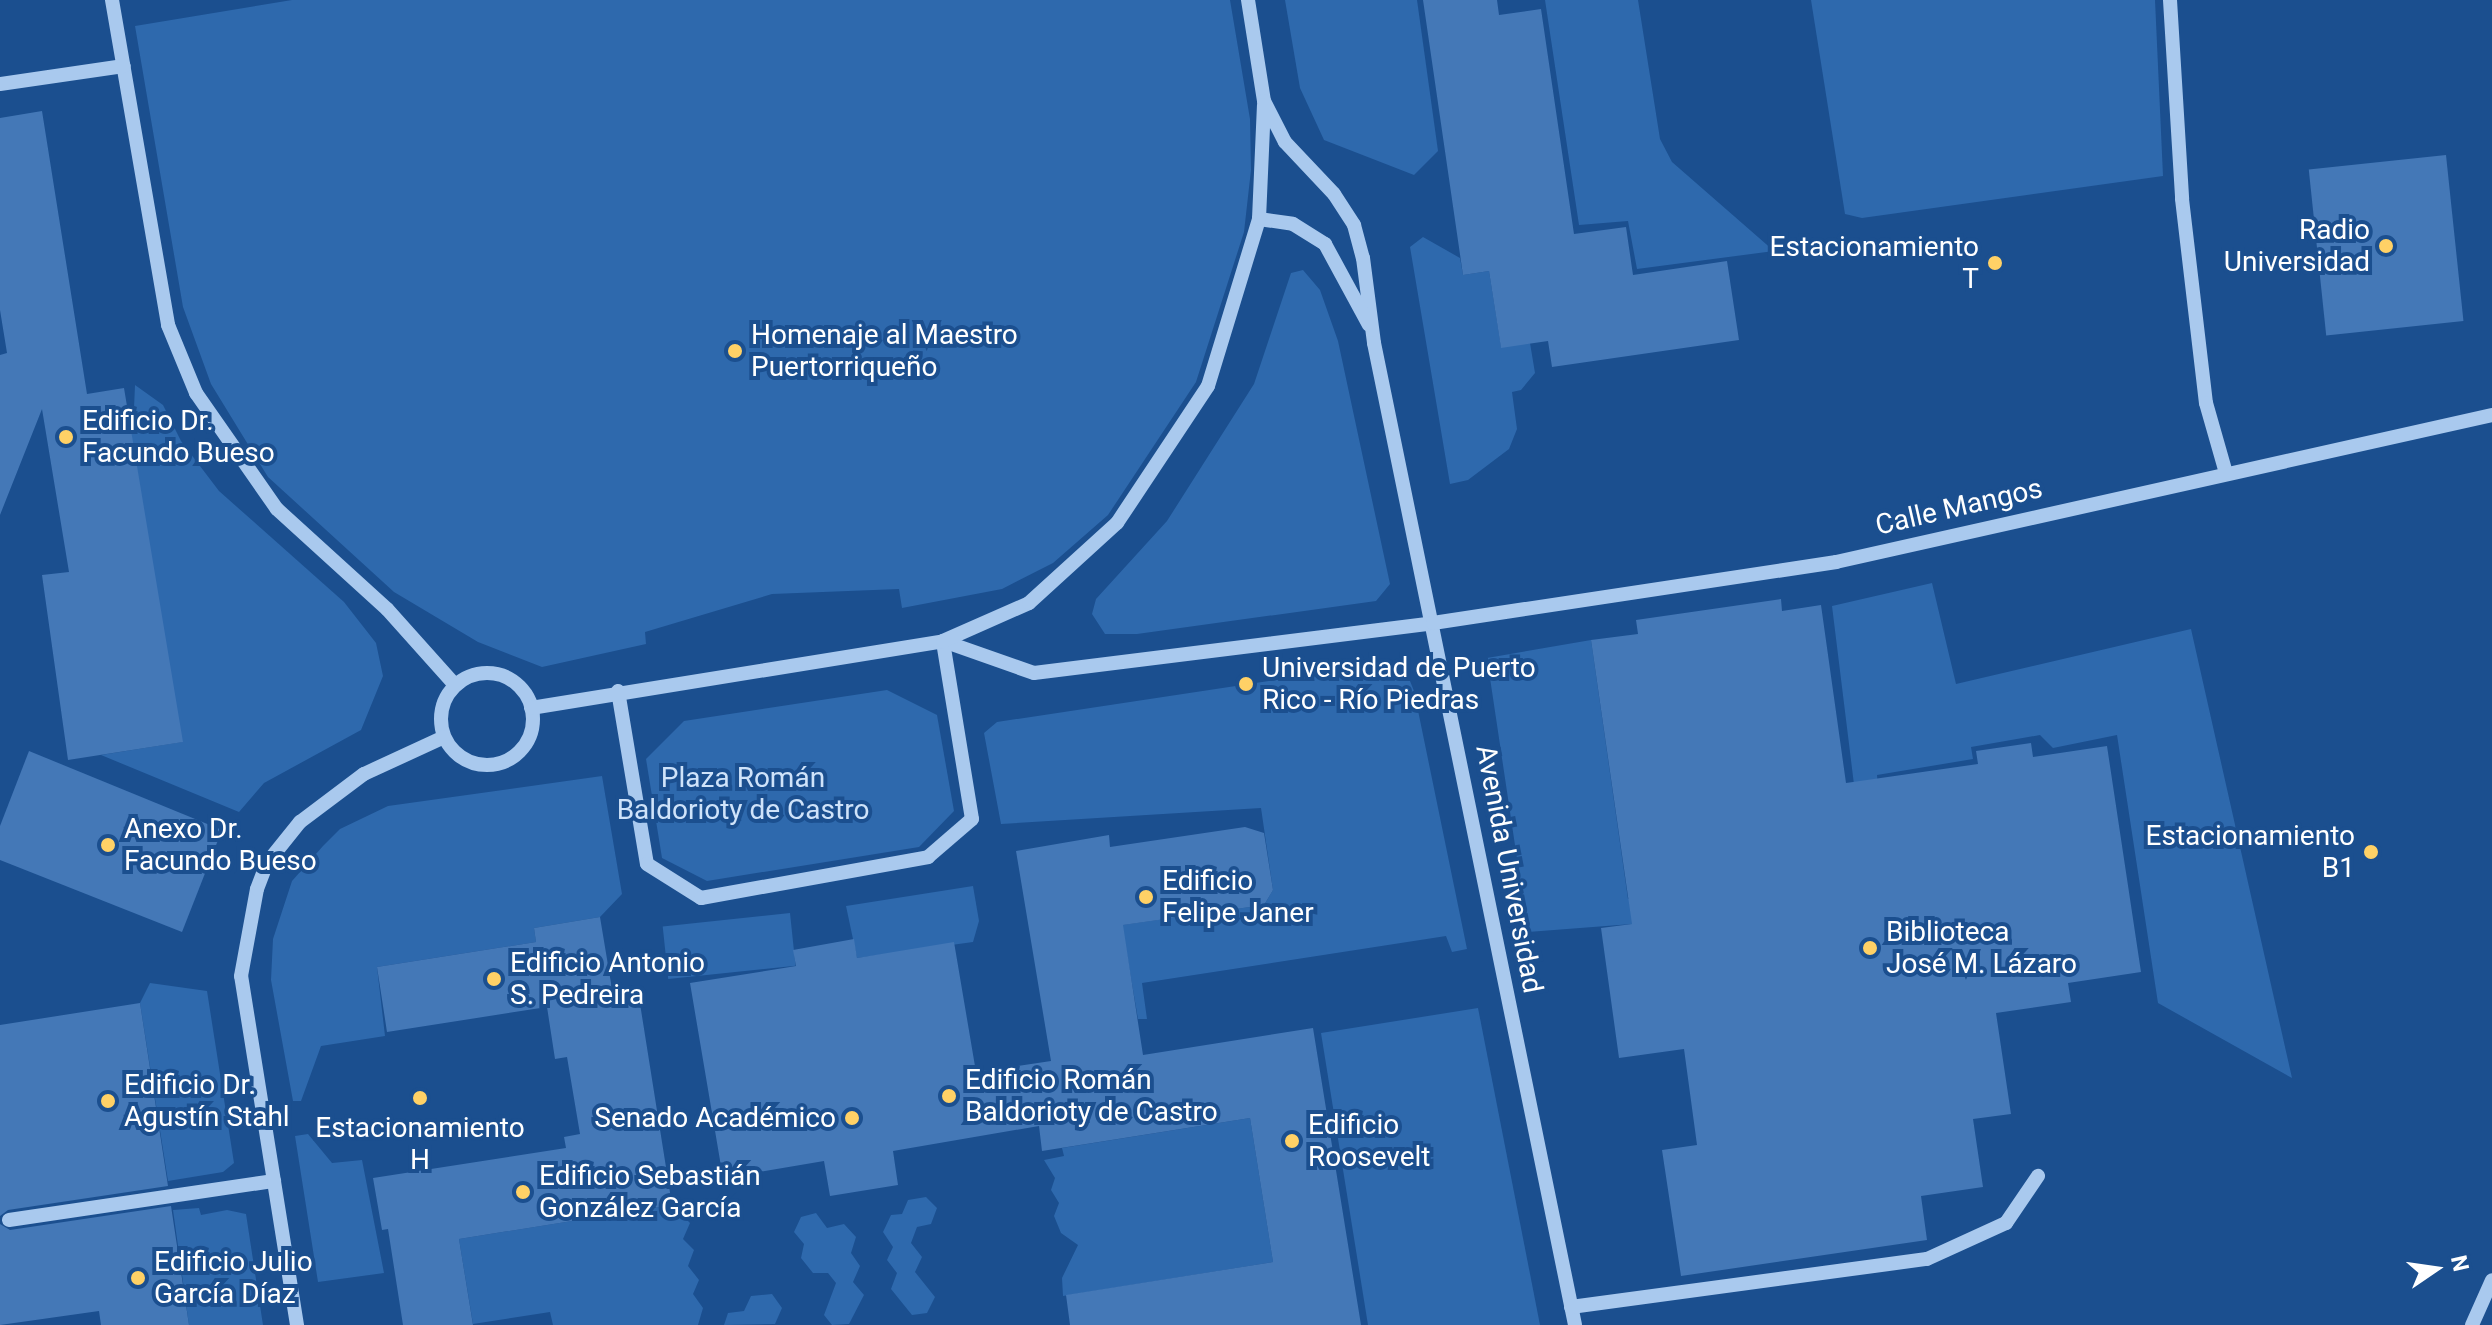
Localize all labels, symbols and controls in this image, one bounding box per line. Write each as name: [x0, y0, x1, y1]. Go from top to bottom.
place label: Radio Universidad: [2224, 213, 2370, 279]
place label: Estacionamiento T: [1770, 230, 1979, 296]
marker: Radio Universidad: [2377, 237, 2395, 255]
marker: Estacionamiento T: [1986, 254, 2004, 272]
place label: Homenaje al Maestro Puertorriqueño: [751, 318, 1018, 384]
marker: Homenaje al Maestro Puertorriqueño: [726, 342, 744, 360]
place label: Edificio Dr. Facundo Bueso: [82, 404, 275, 470]
marker: Edificio Dr. Facundo Bueso: [57, 428, 75, 446]
street label: Calle Mangos: [1872, 471, 2046, 543]
place label: Universidad de Puerto Rico - Río Piedras: [1262, 651, 1536, 717]
marker: Universidad de Puerto Rico - Río Piedras: [1237, 675, 1255, 693]
street label: Avenida Universidad: [1468, 742, 1550, 996]
park label: Plaza Román Baldorioty de Castro: [617, 761, 869, 827]
place label: Anexo Dr. Facundo Bueso: [124, 812, 317, 878]
place label: Estacionamiento B1: [2146, 819, 2355, 885]
marker: Anexo Dr. Facundo Bueso: [99, 836, 117, 854]
marker: Estacionamiento B1: [2362, 843, 2380, 861]
place label: Edificio Felipe Janer: [1162, 864, 1314, 930]
marker: Edificio Felipe Janer: [1137, 888, 1155, 906]
place label: Biblioteca José M. Lázaro: [1886, 915, 2077, 981]
marker: Biblioteca José M. Lázaro: [1861, 939, 1879, 957]
place label: Edificio Antonio S. Pedreira: [510, 946, 705, 1012]
marker: Edificio Antonio S. Pedreira: [485, 970, 503, 988]
place label: Edificio Román Baldorioty de Castro: [965, 1063, 1218, 1129]
place label: Edificio Dr. Agustín Stahl: [124, 1068, 290, 1134]
marker: Edificio Román Baldorioty de Castro: [940, 1087, 958, 1105]
marker: Estacionamiento H: [411, 1089, 429, 1107]
marker: Edificio Dr. Agustín Stahl: [99, 1092, 117, 1110]
place label: Senado Académico: [594, 1101, 836, 1135]
place label: Edificio Roosevelt: [1308, 1108, 1431, 1174]
marker: Senado Académico: [843, 1109, 861, 1127]
place label: Estacionamiento H: [315, 1111, 525, 1177]
marker: Edificio Roosevelt: [1283, 1132, 1301, 1150]
place label: Edificio Sebastián González García: [539, 1159, 761, 1225]
marker: Edificio Sebastián González García: [514, 1183, 532, 1201]
north arrow: [2396, 1229, 2476, 1309]
place label: Edificio Julio García Díaz: [154, 1245, 313, 1311]
text: N: [2446, 1253, 2474, 1274]
marker: Edificio Julio García Díaz: [129, 1269, 147, 1287]

